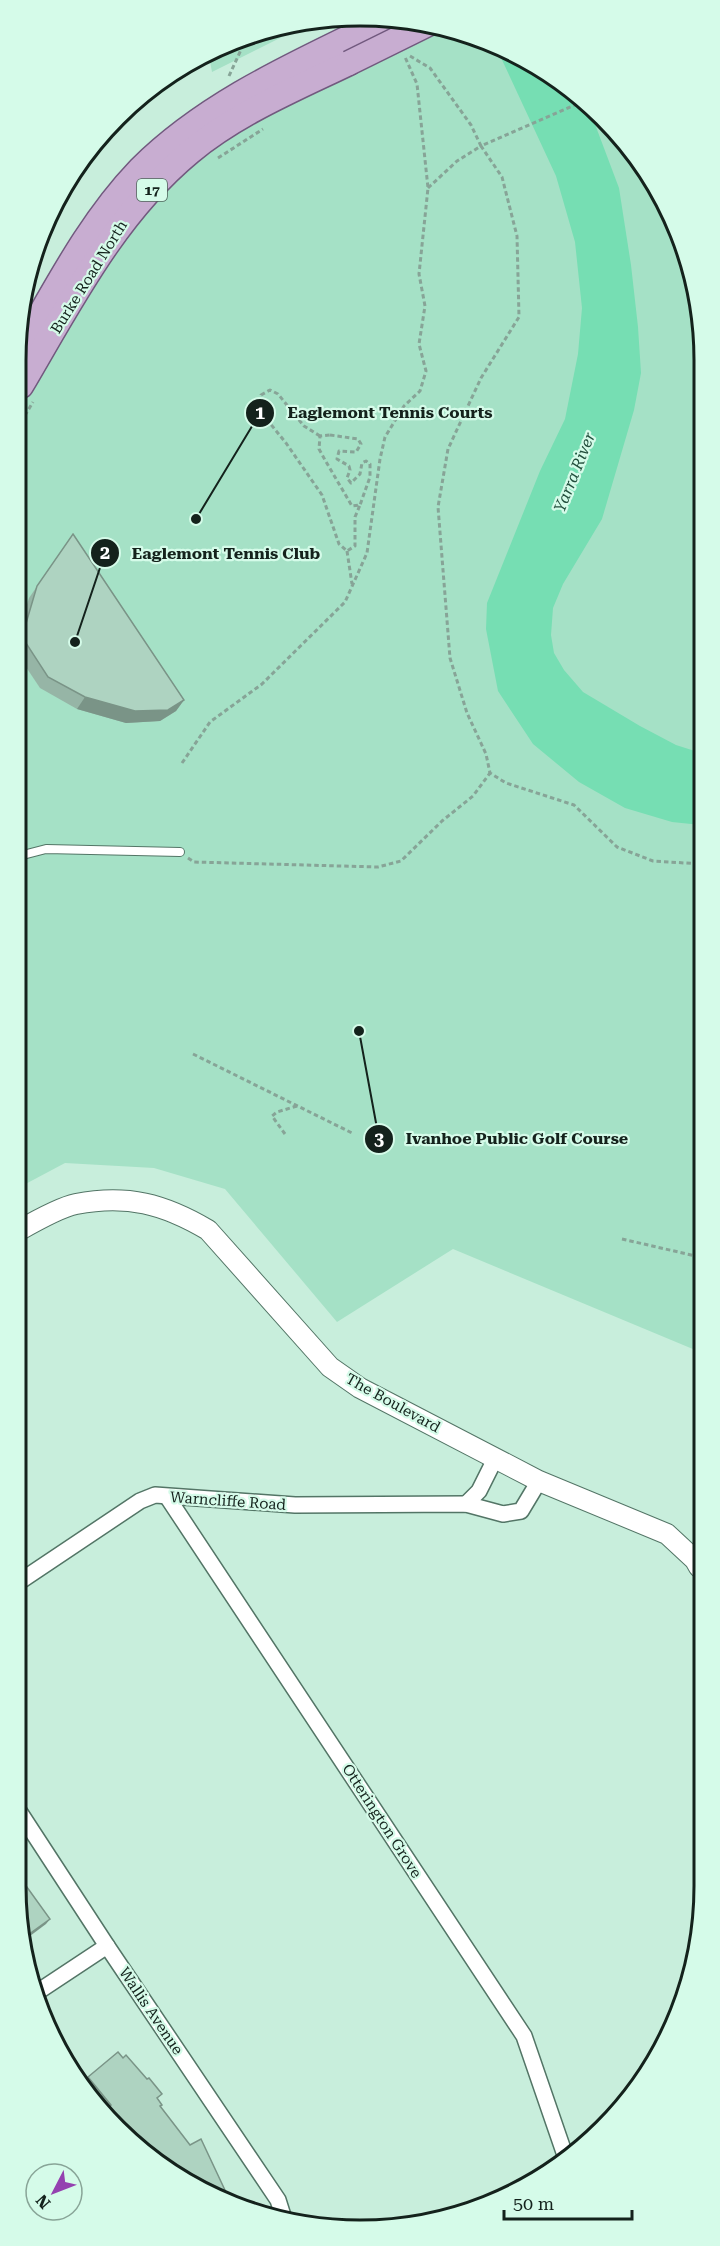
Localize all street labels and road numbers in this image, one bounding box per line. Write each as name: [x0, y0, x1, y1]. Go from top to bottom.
road number: 17: [137, 179, 167, 201]
street label: Burke Road North: [47, 217, 131, 337]
street label: The Boulevard: [343, 1370, 444, 1437]
street label: Warncliffe Road: [169, 1488, 287, 1514]
street label: Otterington Grove: [338, 1761, 426, 1881]
street label: Wallis Avenue: [115, 1964, 187, 2058]

